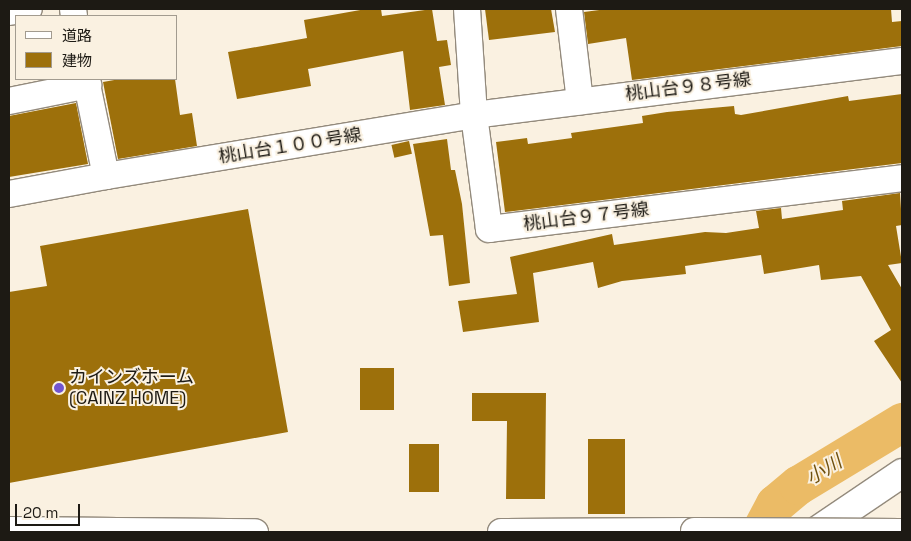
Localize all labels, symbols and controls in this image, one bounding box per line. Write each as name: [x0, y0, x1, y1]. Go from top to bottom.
legend: [15, 15, 178, 80]
text: 道路: [62, 26, 92, 45]
text: 建物: [62, 51, 92, 70]
street label: 桃山台９８号線: [624, 69, 752, 105]
street label: 桃山台１００号線: [217, 124, 363, 168]
street label: 桃山台９７号線: [522, 199, 650, 235]
place label: カインズホーム (CAINZ HOME): [69, 367, 195, 409]
marker: カインズホーム (CAINZ HOME): [53, 382, 65, 394]
water label: 小川: [802, 450, 846, 490]
scale bar: [18, 494, 82, 526]
text: 20 m: [23, 503, 58, 522]

